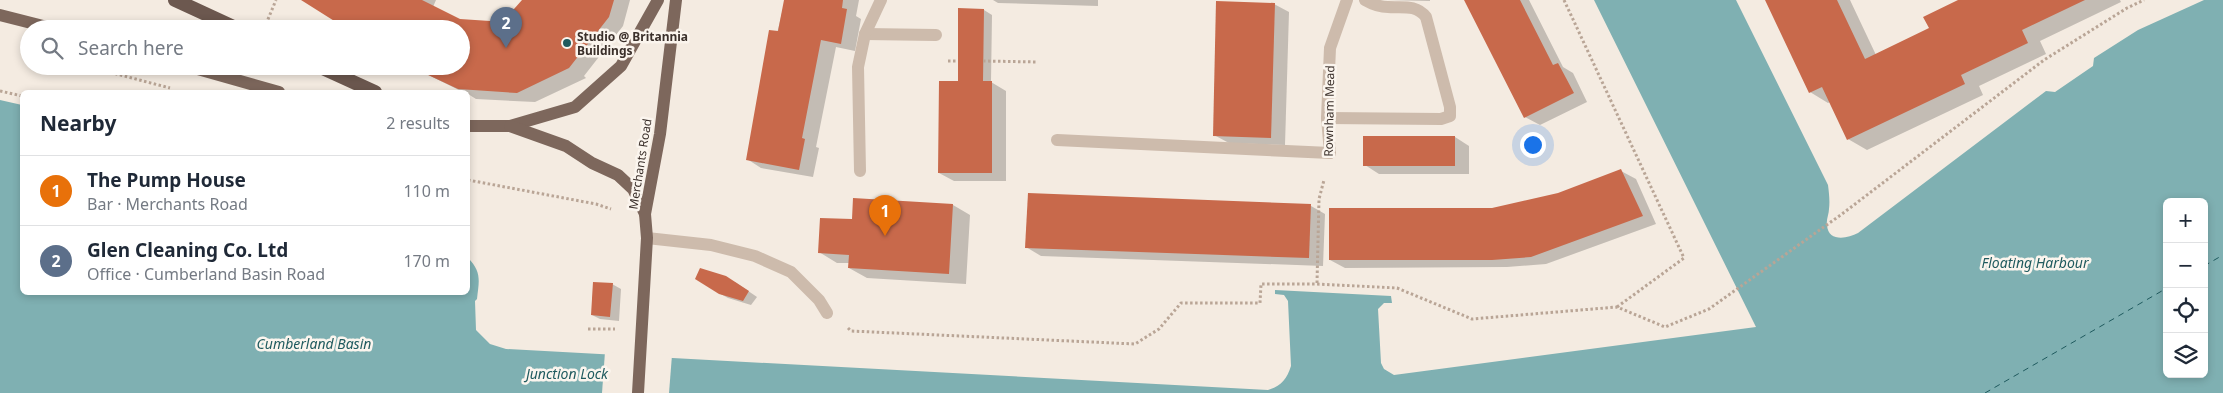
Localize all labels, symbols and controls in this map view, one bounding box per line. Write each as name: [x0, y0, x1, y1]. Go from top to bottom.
pin: 2: [490, 7, 522, 48]
search box: [20, 20, 470, 75]
place label: Studio @ Britannia Buildings: [577, 28, 688, 59]
icon: search: [38, 34, 66, 62]
text: Search here: [78, 35, 184, 61]
marker: Studio @ Britannia Buildings: [561, 37, 573, 49]
street label: Rownham Mead: [1320, 65, 1338, 157]
text: Nearby: [40, 109, 116, 137]
text: 2 results: [386, 112, 450, 134]
street label: Merchants Road: [624, 117, 656, 211]
your location: [1520, 132, 1546, 158]
text: The Pump House: [87, 167, 246, 193]
text: 1: [51, 180, 61, 202]
text: 110 m: [403, 180, 450, 202]
text: Bar · Merchants Road: [87, 193, 248, 215]
pin: 1: [869, 195, 901, 236]
map controls: [2163, 198, 2208, 378]
button: +: [2163, 198, 2208, 243]
text: Glen Cleaning Co. Ltd: [87, 237, 288, 263]
button: −: [2163, 243, 2208, 288]
text: 2: [51, 250, 61, 272]
text: 170 m: [403, 250, 450, 272]
water label: Floating Harbour: [1982, 253, 2089, 272]
text: Office · Cumberland Basin Road: [87, 263, 325, 285]
button: locate: [2163, 288, 2208, 333]
button: layers: [2163, 333, 2208, 378]
water label: Cumberland Basin: [257, 334, 371, 353]
water label: Junction Lock: [523, 364, 609, 383]

